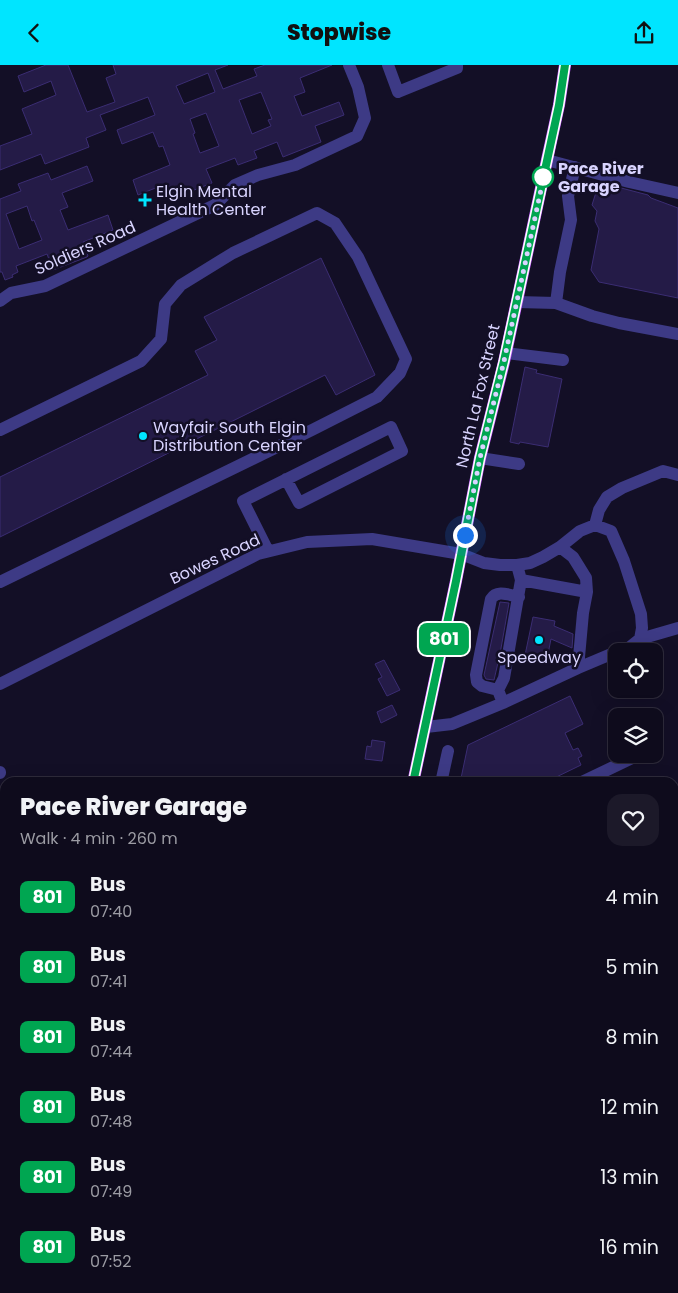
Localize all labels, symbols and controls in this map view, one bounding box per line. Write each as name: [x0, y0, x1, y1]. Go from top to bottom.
text: Stopwise: [287, 17, 391, 48]
icon: back: [20, 19, 48, 47]
icon: share: [630, 19, 658, 47]
place label: Pace River Garage: [558, 157, 644, 198]
marker: Pace River Garage: [532, 166, 554, 188]
place label: Elgin Mental Health Center: [156, 180, 266, 221]
marker: Elgin Mental Health Center: [138, 193, 152, 207]
street label: Soldiers Road: [31, 215, 139, 281]
street label: North La Fox Street: [450, 322, 506, 470]
place label: Wayfair South Elgin Distribution Center: [153, 416, 306, 457]
marker: Wayfair South Elgin Distribution Center: [137, 430, 149, 442]
your location: [453, 523, 478, 548]
street label: Bowes Road: [166, 528, 264, 590]
line badge: 801: [415, 623, 473, 655]
text: 801: [429, 626, 459, 651]
marker: Speedway: [533, 634, 545, 646]
map controls: [608, 643, 663, 763]
button: locate: [608, 643, 663, 698]
place label: Speedway: [497, 646, 581, 669]
button: layers: [608, 708, 663, 763]
text: Pace River Garage: [20, 790, 247, 823]
button: heart: [607, 794, 659, 846]
text: Walk · 4 min · 260 m: [20, 827, 178, 850]
text: Bus: [90, 871, 126, 898]
text: 801: [32, 884, 63, 909]
text: 4 min: [606, 884, 659, 911]
text: 07:40: [90, 900, 132, 923]
text: Bus: [90, 941, 126, 968]
text: 801: [32, 954, 63, 979]
text: 5 min: [606, 954, 659, 981]
text: 07:41: [90, 970, 127, 993]
text: Bus: [90, 1011, 126, 1038]
text: 801: [32, 1024, 63, 1049]
text: 8 min: [606, 1024, 659, 1051]
text: 07:44: [90, 1040, 132, 1063]
text: Bus: [90, 1081, 126, 1108]
text: 801: [32, 1094, 63, 1119]
text: 12 min: [601, 1094, 659, 1121]
text: 07:48: [90, 1110, 132, 1133]
text: Bus: [90, 1151, 126, 1178]
text: 801: [32, 1164, 63, 1189]
text: 13 min: [600, 1164, 659, 1191]
text: 07:49: [90, 1180, 132, 1203]
text: Bus: [90, 1221, 126, 1248]
text: 801: [32, 1234, 63, 1259]
text: 16 min: [599, 1234, 659, 1261]
text: 07:52: [90, 1250, 131, 1273]

